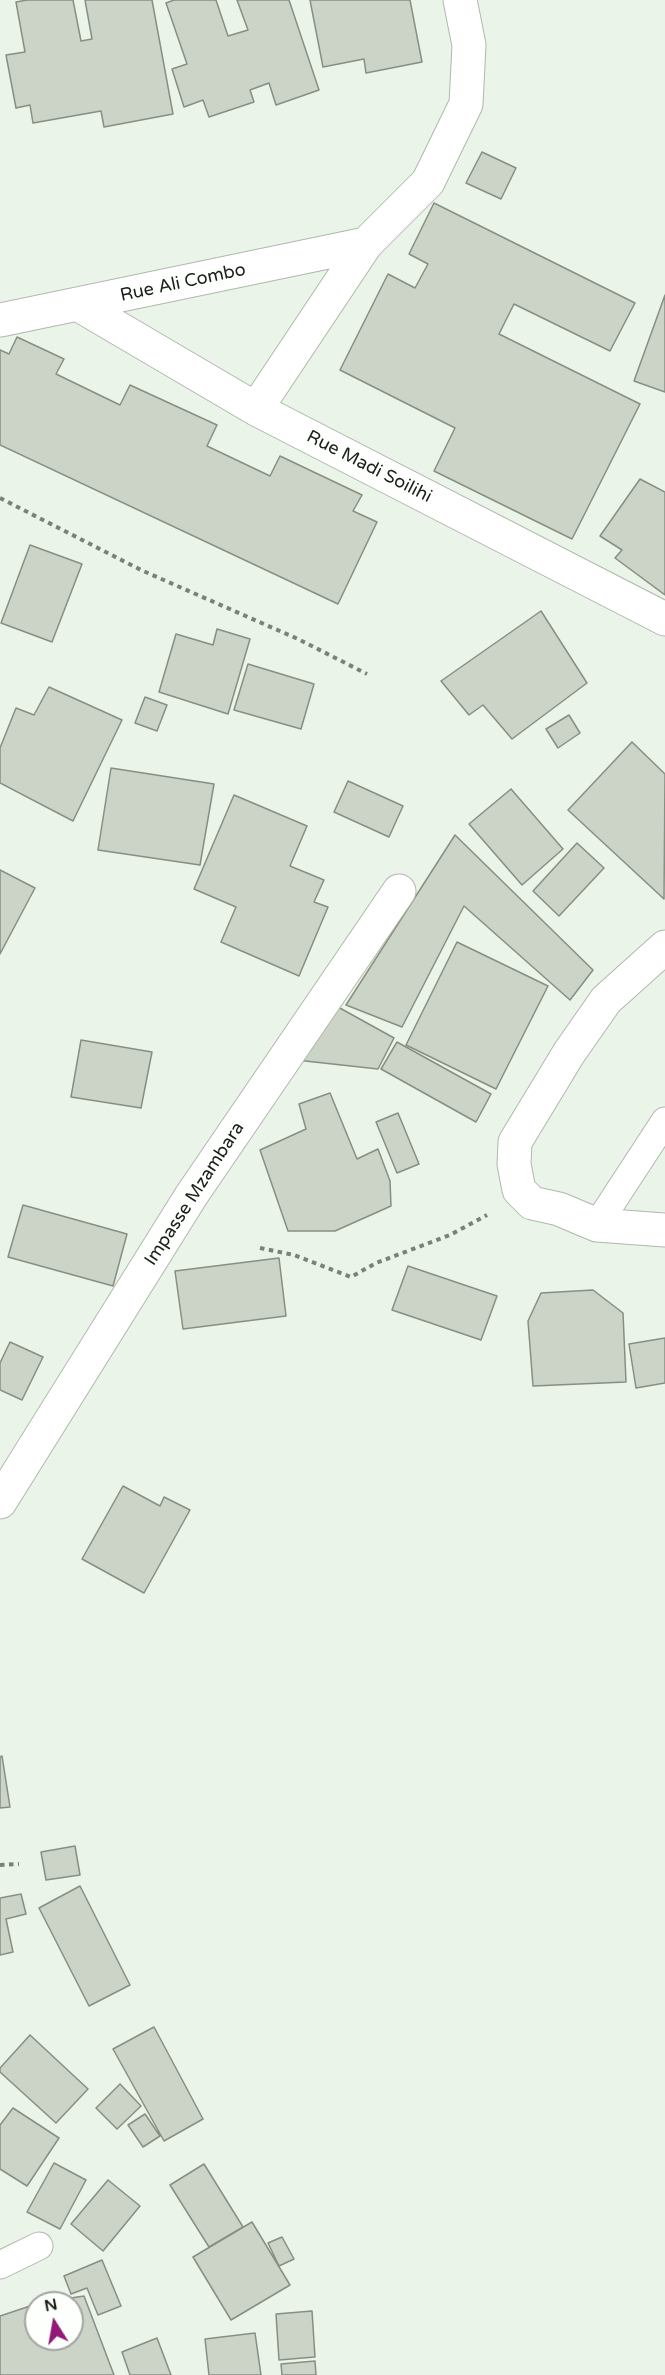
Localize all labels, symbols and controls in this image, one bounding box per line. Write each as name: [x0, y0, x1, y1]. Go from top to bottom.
street label: Rue Ali Combo: [118, 259, 248, 307]
street label: Rue Madi Soilihi: [303, 426, 435, 508]
street label: Impasse Mzambara: [141, 1118, 249, 1270]
north arrow: [24, 2291, 84, 2351]
text: N: [43, 2294, 59, 2316]

